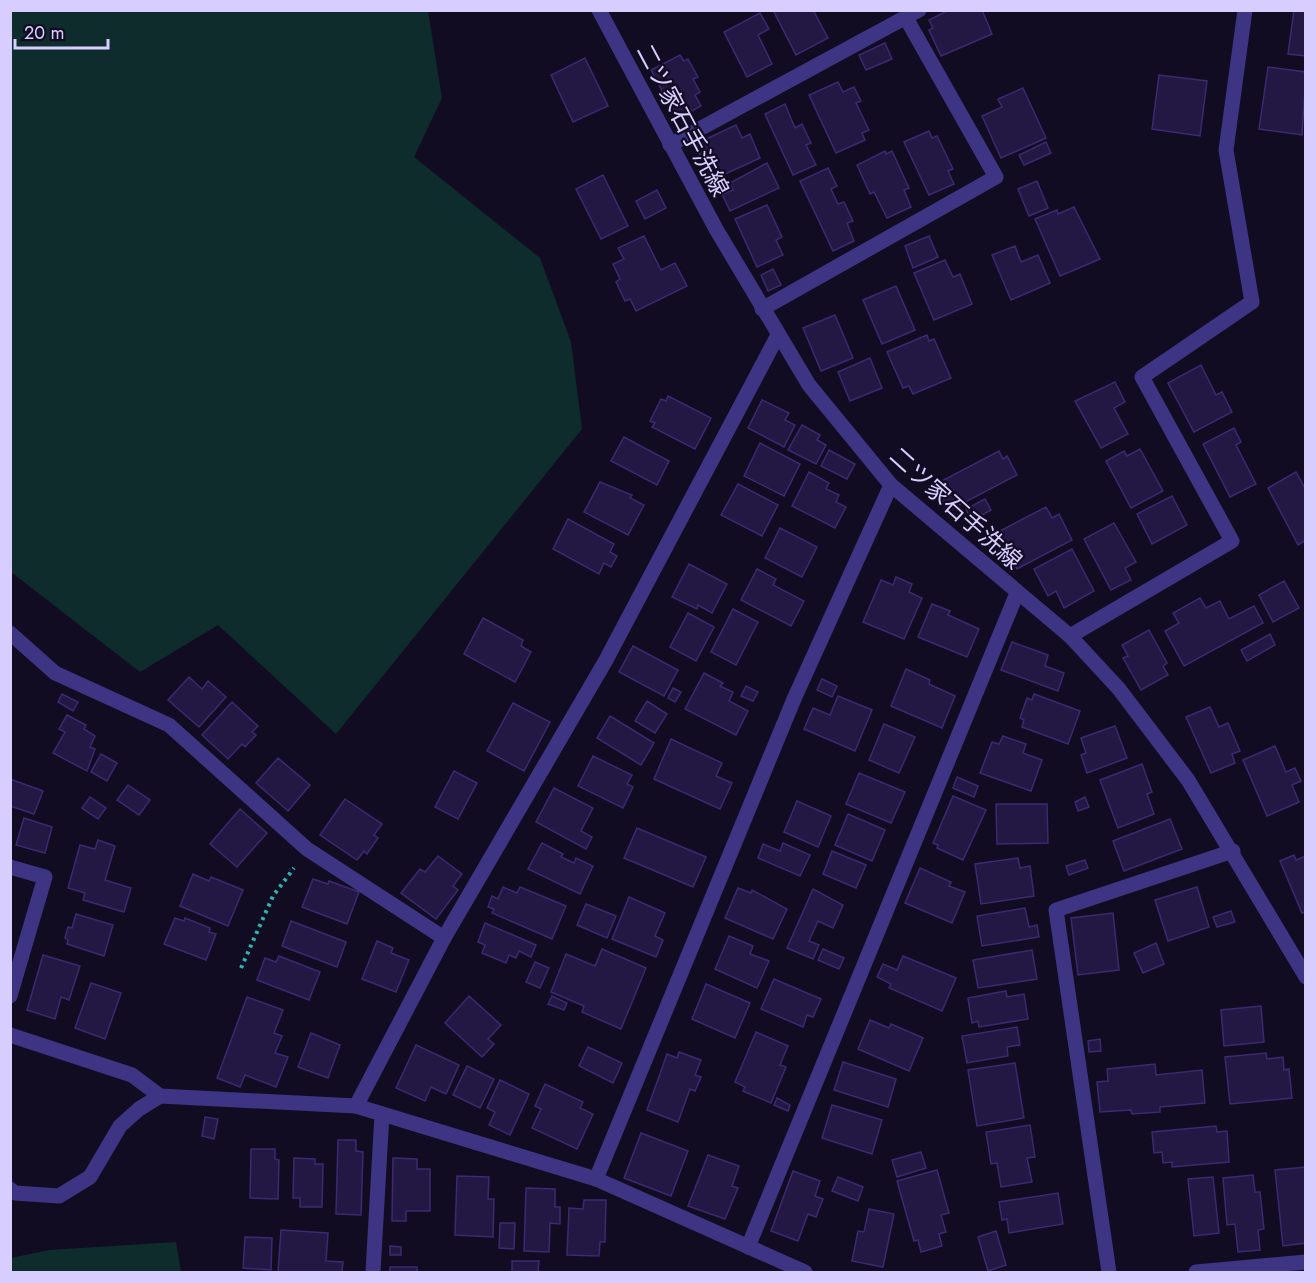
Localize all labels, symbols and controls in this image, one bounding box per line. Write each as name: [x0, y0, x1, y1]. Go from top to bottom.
scale bar: [15, 12, 108, 50]
text: 20 m: [24, 20, 64, 46]
street label: 二ツ家石手洗線: [628, 38, 738, 202]
street label: 二ツ家石手洗線: [882, 439, 1030, 577]

